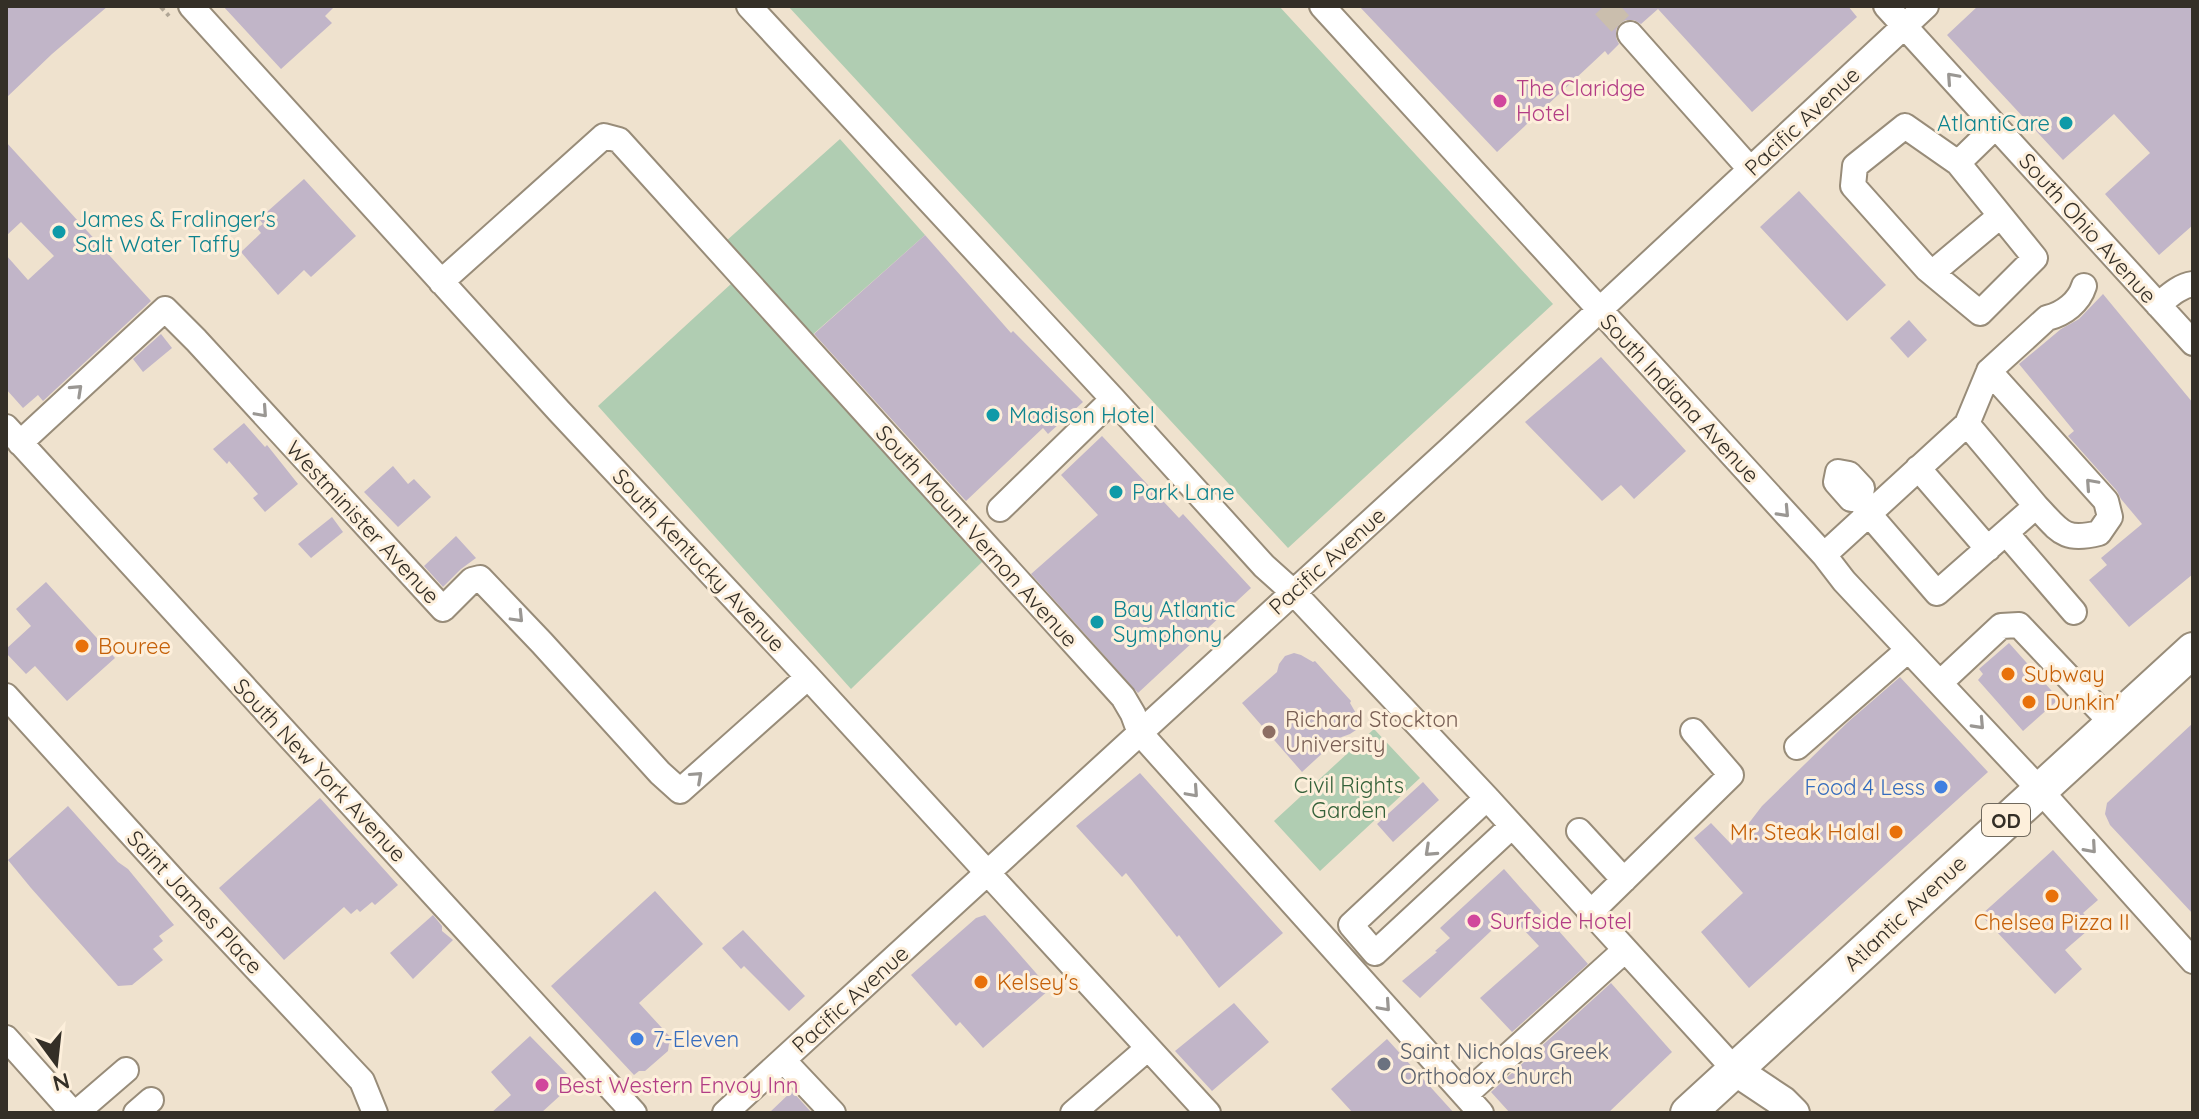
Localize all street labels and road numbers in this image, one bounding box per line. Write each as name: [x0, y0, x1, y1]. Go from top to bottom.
street label: Pacific Avenue: [1738, 60, 1866, 182]
street label: South Ohio Avenue: [2013, 147, 2163, 309]
street label: South Indiana Avenue: [1594, 308, 1766, 488]
street label: South Mount Vernon Avenue: [870, 419, 1084, 653]
street label: Westminister Avenue: [280, 435, 446, 609]
street label: South Kentucky Avenue: [607, 462, 791, 658]
street label: Pacific Avenue: [1263, 501, 1391, 621]
street label: South New York Avenue: [227, 672, 413, 868]
road number: OD: [1982, 804, 2030, 836]
street label: Saint James Place: [121, 824, 269, 980]
street label: Atlantic Avenue: [1838, 849, 1972, 977]
street label: Pacific Avenue: [786, 939, 914, 1059]

